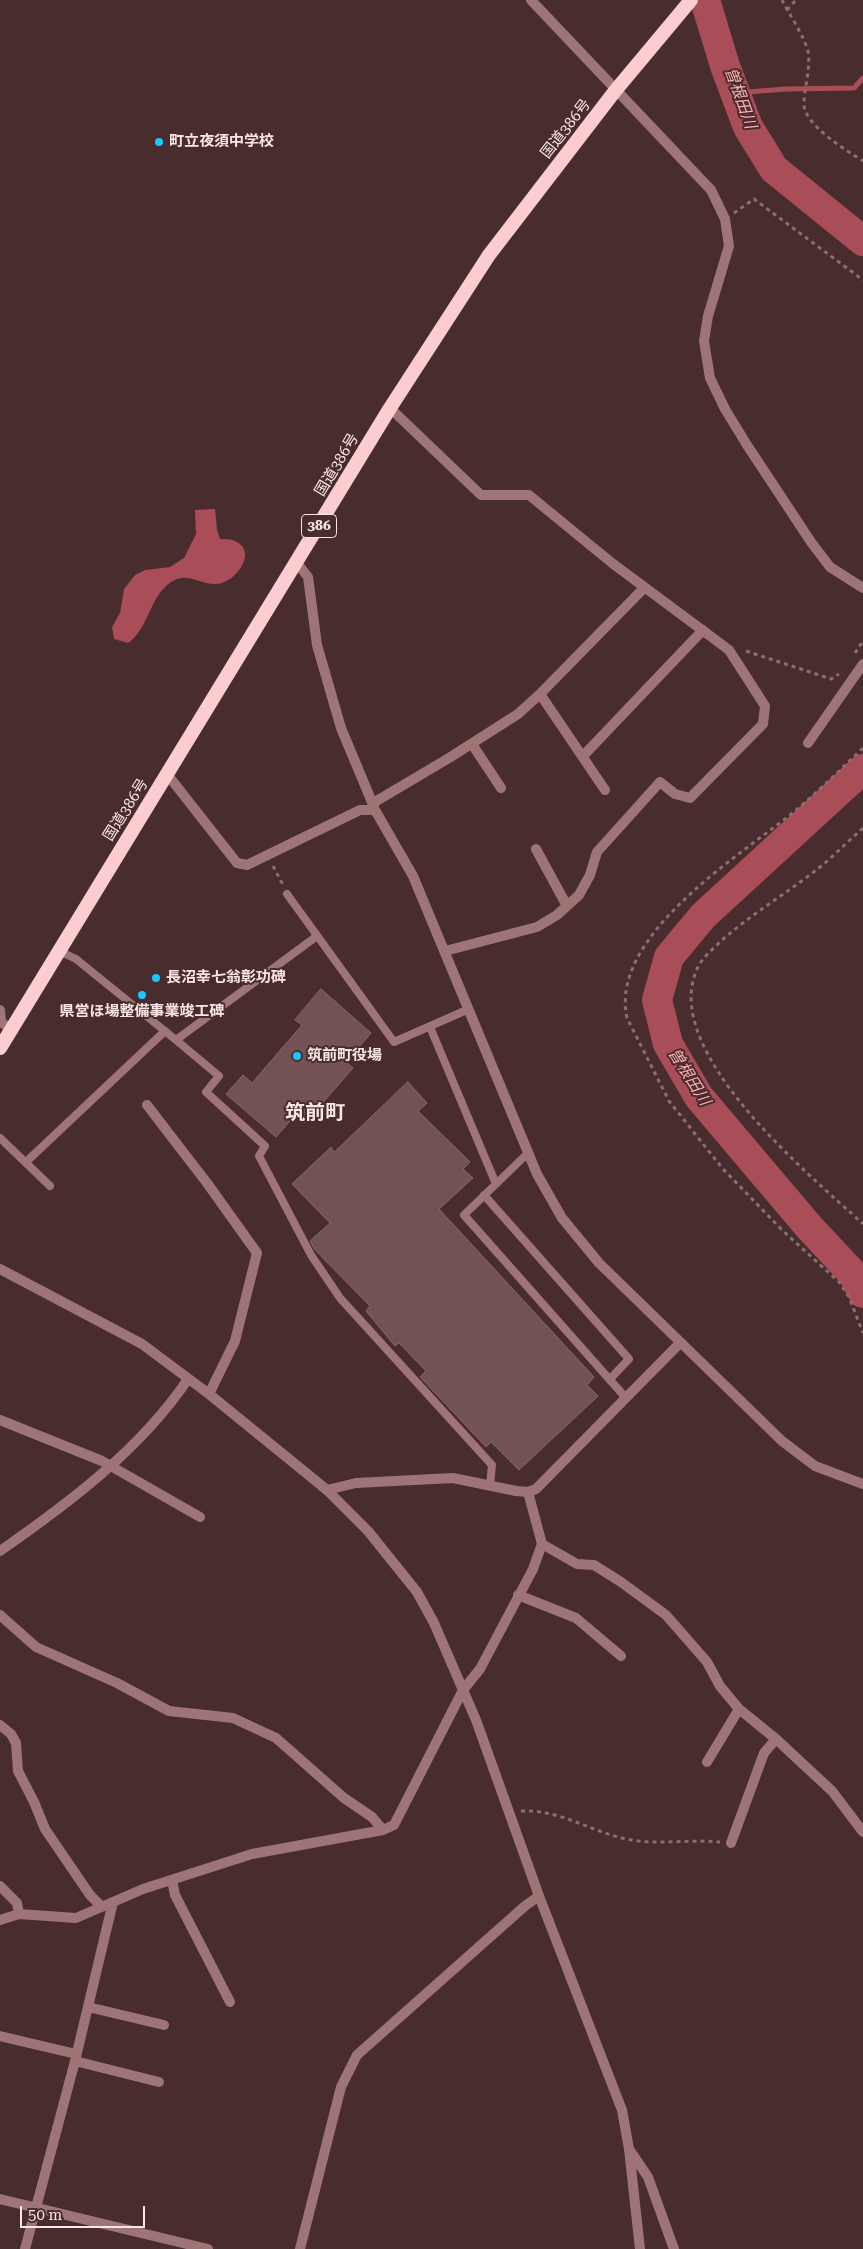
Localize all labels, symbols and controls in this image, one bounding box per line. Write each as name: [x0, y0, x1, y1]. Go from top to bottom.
water label: 曽根田川: [720, 65, 760, 131]
street label: 国道386号: [537, 96, 595, 162]
place label: 町立夜須中学校: [169, 133, 274, 151]
marker: 町立夜須中学校: [153, 136, 165, 148]
street label: 国道386号: [311, 430, 363, 500]
road number: 386: [302, 514, 336, 538]
street label: 国道386号: [100, 775, 152, 845]
place label: 長沼幸七翁彰功碑: [166, 969, 286, 987]
marker: 長沼幸七翁彰功碑: [150, 972, 162, 984]
marker: 県営ほ場整備事業竣工碑: [136, 989, 148, 1001]
place label: 県営ほ場整備事業竣工碑: [60, 1003, 224, 1021]
water label: 曽根田川: [664, 1045, 714, 1109]
place label: 筑前町役場: [307, 1047, 382, 1065]
marker: 筑前町役場: [291, 1050, 303, 1062]
district label: 筑前町: [285, 1101, 345, 1125]
scale bar: [22, 2196, 148, 2228]
text: 50 m: [28, 2206, 62, 2224]

